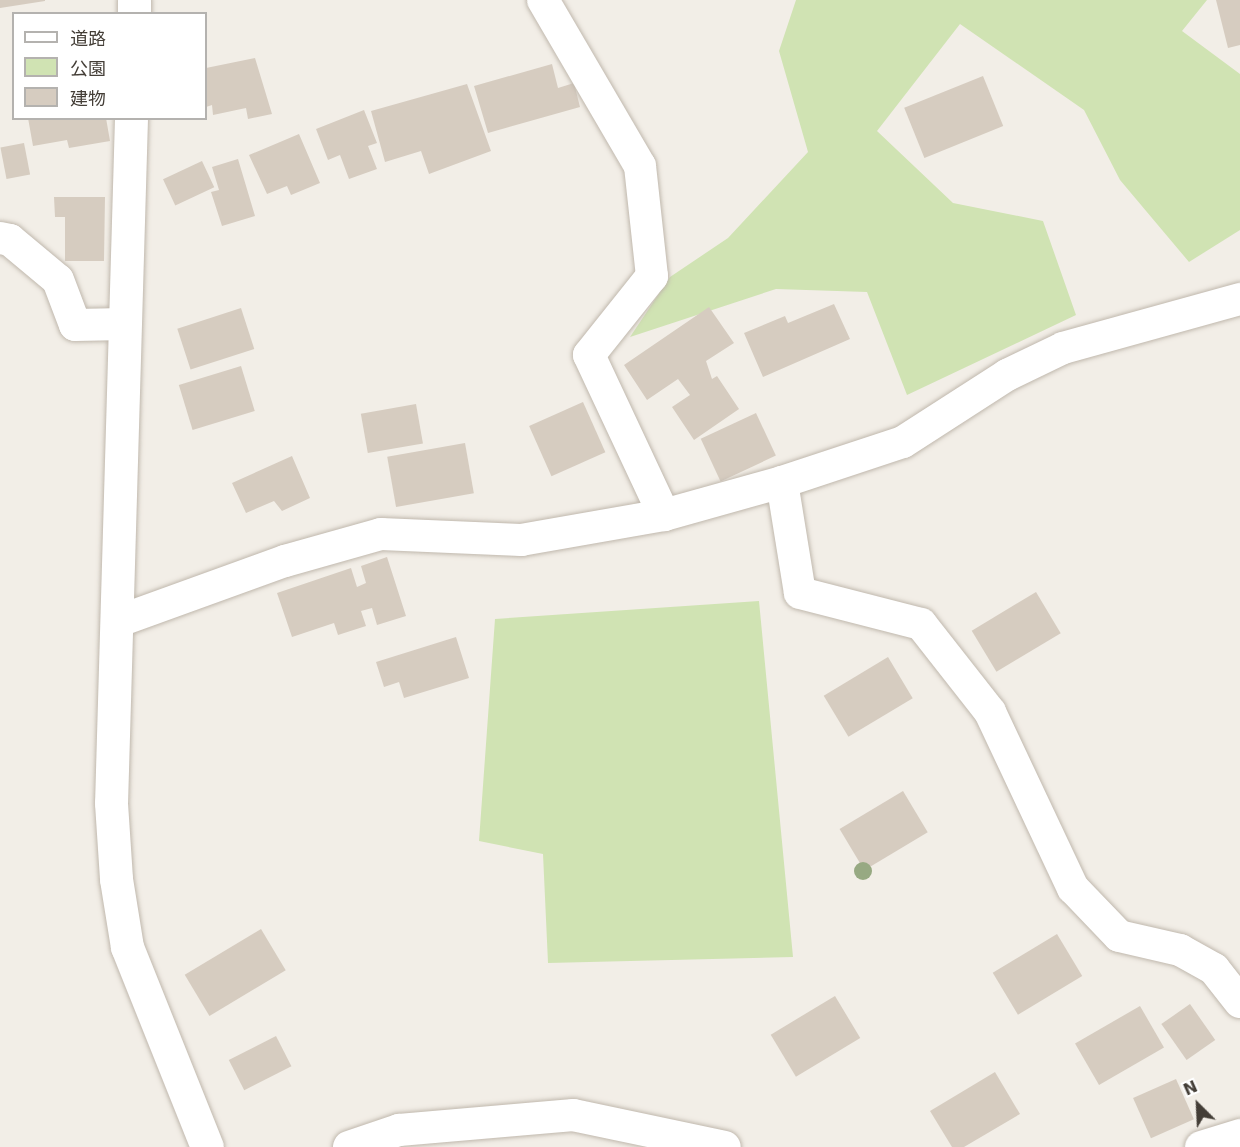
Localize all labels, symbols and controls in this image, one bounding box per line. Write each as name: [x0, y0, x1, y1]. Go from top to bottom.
legend: [12, 12, 207, 120]
text: 道路: [70, 28, 106, 49]
text: 公園: [70, 58, 106, 79]
text: 建物: [70, 88, 106, 109]
north arrow: [1168, 1075, 1228, 1135]
text: N: [1180, 1077, 1200, 1100]

